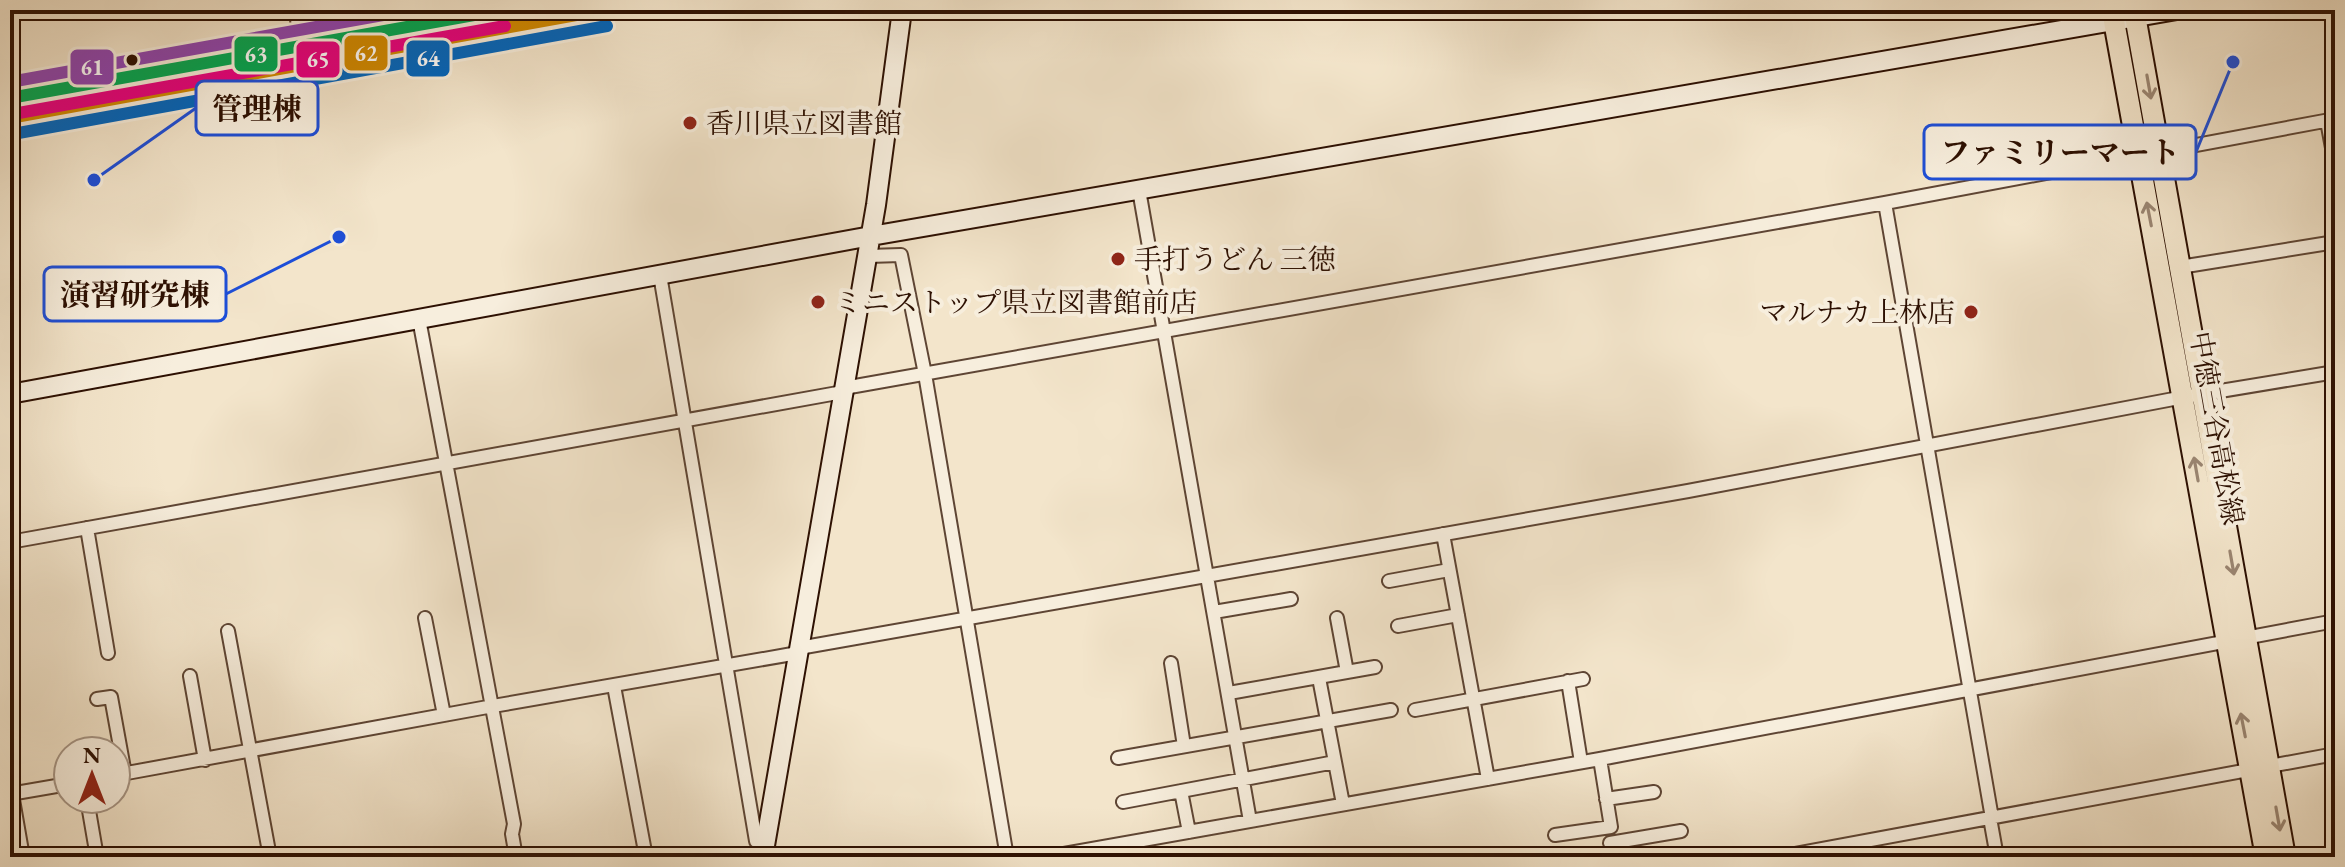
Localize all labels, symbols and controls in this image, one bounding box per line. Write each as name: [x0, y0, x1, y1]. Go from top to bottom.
line badge: 62: [343, 34, 389, 72]
line badge: 63: [233, 35, 279, 73]
text: 62: [354, 39, 378, 68]
line badge: 64: [405, 39, 451, 78]
text: 63: [244, 40, 268, 69]
line badge: 65: [295, 40, 341, 79]
text: 64: [416, 44, 440, 73]
text: 65: [306, 45, 330, 74]
line badge: 61: [69, 48, 115, 86]
unlabelled marker: [124, 52, 140, 68]
text: 61: [80, 53, 104, 82]
one-way arrow: [2142, 73, 2157, 99]
callout: 管理棟: [196, 81, 318, 135]
text: 管理棟: [212, 89, 302, 128]
place label: 香川県立図書館: [706, 105, 902, 141]
marker: 香川県立図書館: [681, 114, 699, 132]
callout: ファミリーマート: [1924, 125, 2196, 179]
text: ファミリーマート: [1940, 133, 2180, 172]
one-way arrow: [2140, 201, 2155, 227]
place label: 手打うどん 三徳: [1134, 241, 1336, 277]
marker: 手打うどん 三徳: [1109, 250, 1127, 268]
callout: 演習研究棟: [44, 267, 226, 321]
text: 演習研究棟: [60, 275, 210, 314]
place label: ミニストップ県立図書館前店: [834, 284, 1197, 320]
marker: ミニストップ県立図書館前店: [809, 293, 827, 311]
place label: マルナカ上林店: [1760, 294, 1955, 330]
marker: マルナカ上林店: [1962, 303, 1980, 321]
street label: 中徳三谷高松線: [2182, 328, 2252, 528]
one-way arrow: [2188, 457, 2203, 482]
one-way arrow: [2226, 550, 2241, 576]
one-way arrow: [2234, 713, 2249, 738]
north arrow: [52, 735, 132, 815]
text: N: [83, 741, 101, 770]
one-way arrow: [2272, 806, 2287, 831]

